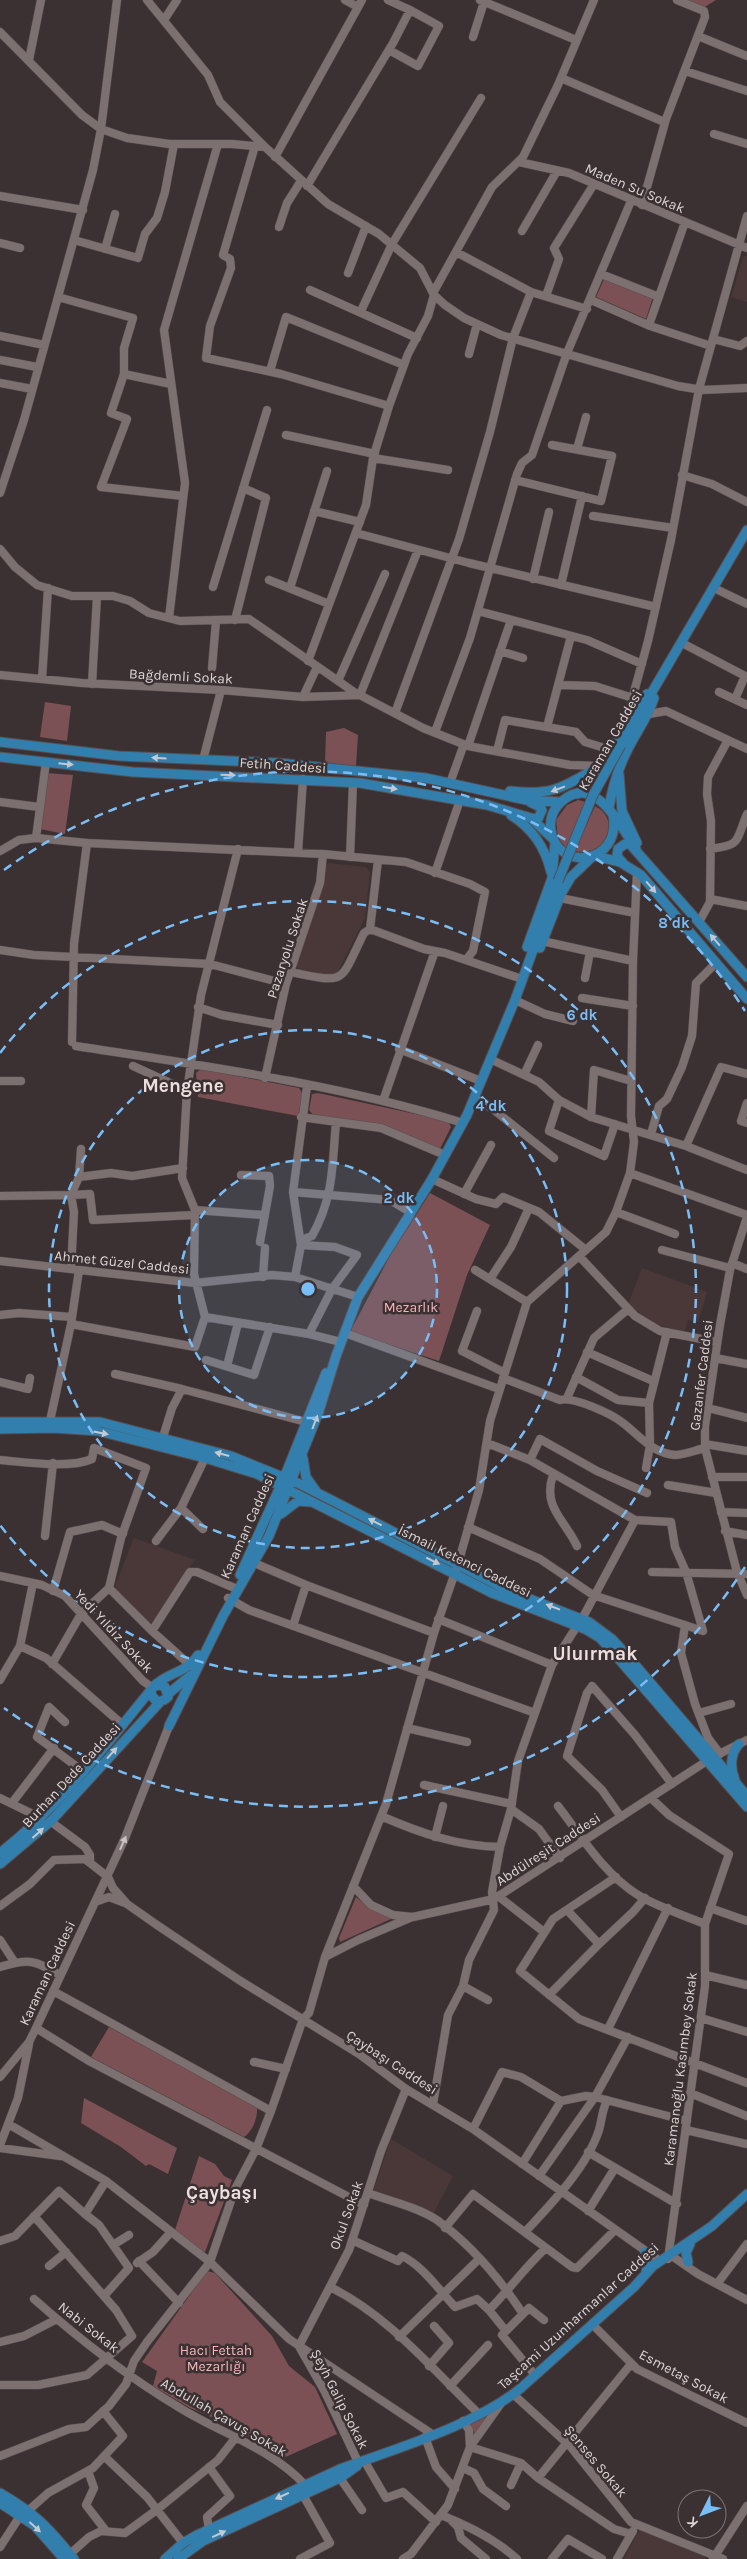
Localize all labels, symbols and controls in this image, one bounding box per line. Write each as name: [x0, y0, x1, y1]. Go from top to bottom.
street label: Maden Su Sokak: [582, 160, 687, 217]
street label: Bağdemli Sokak: [129, 665, 233, 688]
street label: Karaman Caddesi: [575, 687, 646, 793]
one-way arrow: [151, 754, 167, 762]
street label: Fetih Caddesi: [239, 754, 327, 777]
one-way arrow: [58, 761, 74, 769]
one-way arrow: [220, 771, 236, 779]
one-way arrow: [382, 784, 398, 792]
one-way arrow: [550, 785, 565, 793]
one-way arrow: [646, 881, 657, 894]
street label: Pazaryolu Sokak: [263, 896, 312, 1000]
text: 8 dk: [658, 914, 690, 932]
one-way arrow: [710, 934, 721, 947]
text: 6 dk: [567, 1006, 598, 1024]
district label: Mengene: [142, 1075, 224, 1097]
text: 4 dk: [476, 1097, 507, 1115]
text: 2 dk: [384, 1189, 415, 1207]
street label: Ahmet Güzel Caddesi: [54, 1247, 190, 1278]
centre of rings: [299, 1280, 317, 1298]
park label: Mezarlık: [384, 1299, 438, 1316]
street label: Gazanfer Caddesi: [686, 1319, 717, 1431]
one-way arrow: [311, 1414, 319, 1429]
one-way arrow: [93, 1429, 109, 1437]
one-way arrow: [215, 1449, 230, 1457]
street label: Karaman Caddesi: [217, 1471, 278, 1581]
one-way arrow: [368, 1518, 382, 1526]
street label: İsmail Ketenci Caddesi: [395, 1522, 534, 1601]
one-way arrow: [426, 1558, 440, 1566]
street label: Yedi Yıldız Sokak: [71, 1586, 157, 1677]
one-way arrow: [545, 1603, 560, 1611]
district label: Uluırmak: [553, 1643, 637, 1665]
street label: Burhan Dede Caddesi: [18, 1719, 124, 1831]
one-way arrow: [106, 1746, 117, 1759]
street label: Abdülreşit Caddesi: [493, 1809, 604, 1889]
one-way arrow: [31, 1827, 44, 1838]
one-way arrow: [119, 1836, 127, 1850]
street label: Karaman Caddesi: [16, 1918, 79, 2028]
street label: Karamanoğlu Kasımbey Sokak: [660, 1971, 701, 2167]
street label: Çaybaşı Caddesi: [343, 2027, 440, 2098]
street label: Okul Sokak: [326, 2178, 367, 2252]
district label: Çaybaşı: [186, 2182, 258, 2204]
street label: Taşcami Uzunharmanlar Caddesi: [494, 2239, 662, 2393]
street label: Nabi Sokak: [55, 2298, 123, 2357]
park label: Hacı Fettah Mezarlığı: [180, 2342, 252, 2375]
street label: Şeyh Galip Sokak: [307, 2346, 372, 2452]
street label: Esmetaş Sokak: [636, 2346, 731, 2407]
street label: Abdullah Çavuş Sokak: [158, 2374, 290, 2460]
street label: Şenses Sokak: [561, 2422, 631, 2501]
north arrow: [677, 2489, 727, 2539]
one-way arrow: [275, 2492, 289, 2500]
text: K: [683, 2513, 702, 2531]
one-way arrow: [29, 2522, 41, 2533]
one-way arrow: [212, 2530, 226, 2538]

